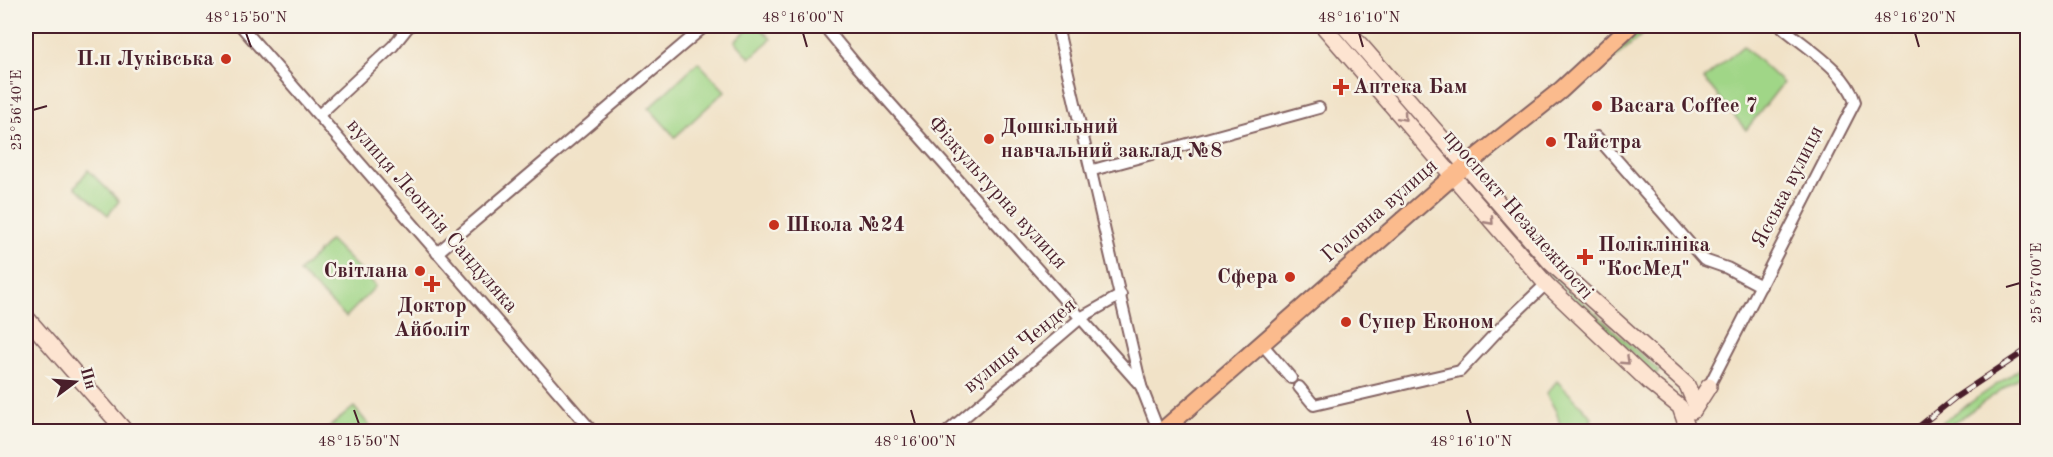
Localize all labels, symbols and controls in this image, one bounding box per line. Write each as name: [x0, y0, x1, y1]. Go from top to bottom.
text: 48°15'50"N: [205, 11, 287, 26]
text: 48°16'00"N: [762, 11, 844, 26]
text: 48°16'10"N: [1318, 11, 1400, 26]
text: 48°16'20"N: [1874, 11, 1956, 26]
place label: П.п Луківська: [76, 49, 214, 70]
marker: П.п Луківська: [219, 52, 233, 66]
text: 25°56'40"E: [10, 70, 25, 150]
place label: Аптека Бам: [1353, 77, 1467, 98]
marker: Аптека Бам: [1334, 80, 1348, 94]
place label: Bacara Coffee 7: [1609, 96, 1758, 117]
marker: Bacara Coffee 7: [1590, 99, 1604, 113]
one-way arrow: [1396, 110, 1407, 121]
street label: Фізкультурна вулиця: [923, 113, 1071, 273]
street label: вулиця Леонтія Сандуляка: [342, 115, 522, 317]
place label: Дошкільний навчальний заклад №8: [1001, 117, 1222, 162]
street label: Ясська вулиця: [1748, 123, 1828, 251]
street label: проспект Незалежності: [1439, 126, 1597, 304]
marker: Дошкільний навчальний заклад №8: [982, 132, 996, 146]
place label: Тайстра: [1563, 132, 1642, 153]
marker: Тайстра: [1544, 135, 1558, 149]
street label: Головна вулиця: [1318, 155, 1442, 267]
one-way arrow: [1483, 214, 1494, 225]
place label: Школа №24: [786, 215, 905, 236]
marker: Школа №24: [767, 218, 781, 232]
place label: Поліклініка "КосМед": [1598, 235, 1711, 280]
text: 25°57'00"E: [2030, 243, 2045, 323]
marker: Поліклініка "КосМед": [1576, 248, 1594, 266]
place label: Світлана: [323, 261, 408, 282]
marker: Світлана: [413, 264, 427, 278]
place label: Сфера: [1217, 267, 1278, 288]
marker: Сфера: [1283, 270, 1297, 284]
marker: Доктор Айболіт: [425, 277, 439, 291]
street label: вулиця Чендея: [960, 294, 1080, 397]
place label: Доктор Айболіт: [394, 296, 470, 341]
place label: Супер Економ: [1358, 312, 1494, 333]
marker: Супер Економ: [1339, 315, 1353, 329]
north arrow: [45, 352, 105, 412]
one-way arrow: [1619, 353, 1630, 364]
text: Пн: [77, 366, 98, 391]
text: 48°15'50"N: [318, 435, 400, 450]
text: 48°16'00"N: [874, 435, 956, 450]
text: 48°16'10"N: [1430, 435, 1512, 450]

